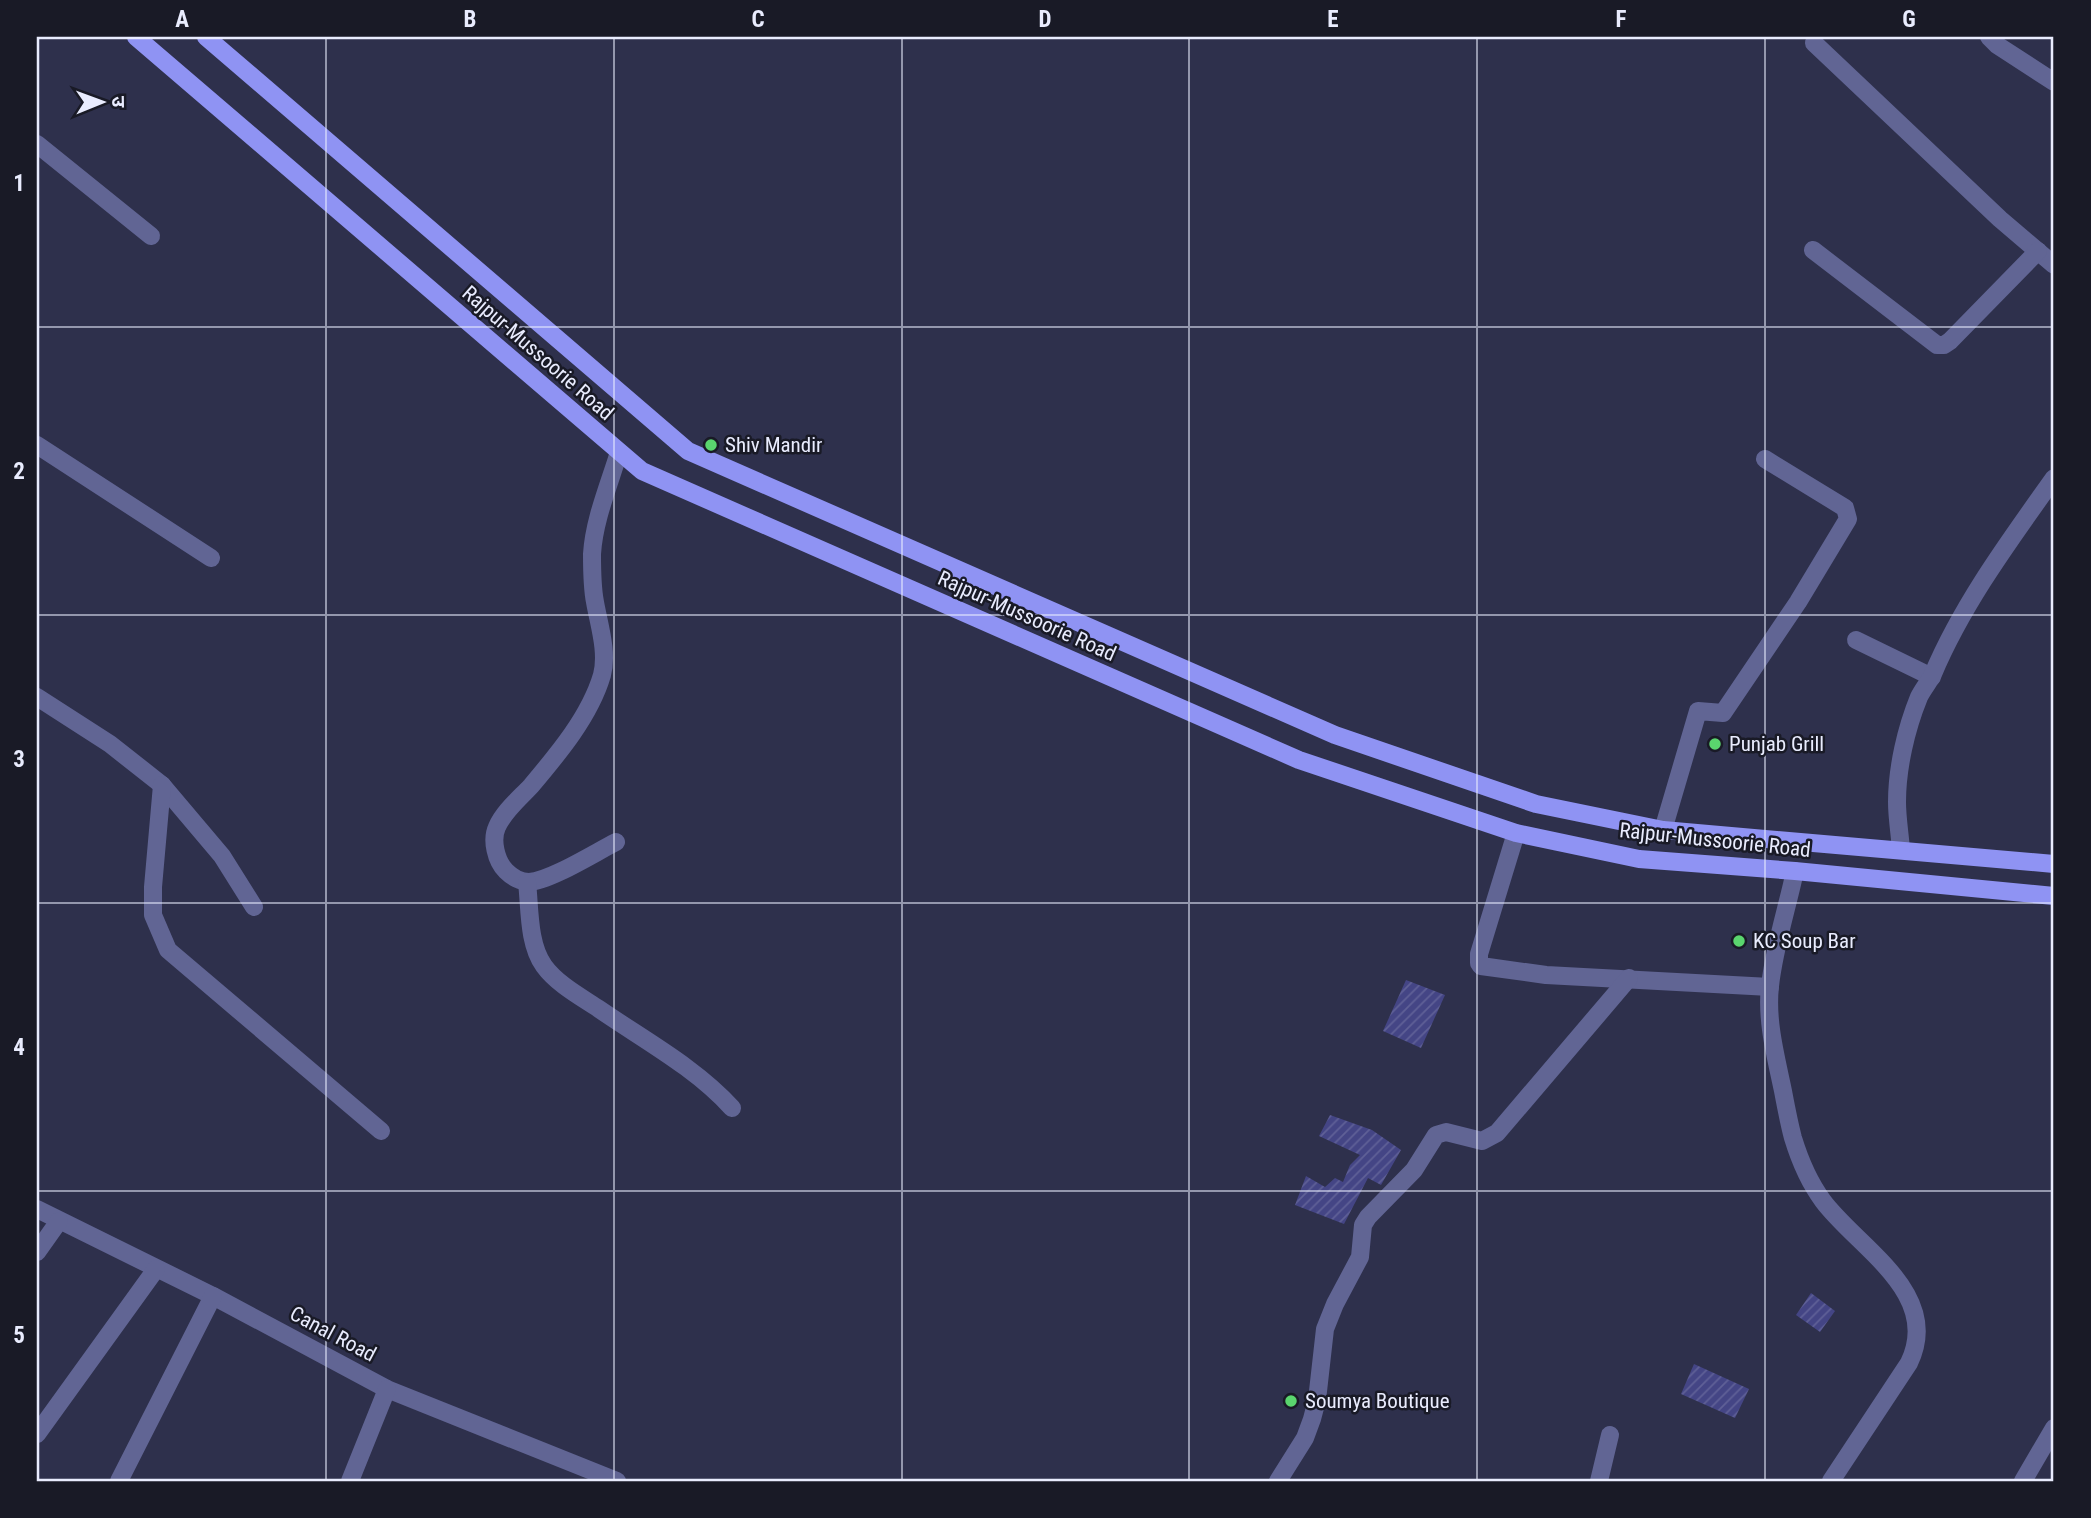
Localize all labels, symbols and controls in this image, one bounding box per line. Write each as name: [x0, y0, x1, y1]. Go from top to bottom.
text: A: [175, 6, 189, 33]
text: B: [464, 6, 476, 33]
text: C: [751, 6, 765, 33]
text: D: [1039, 6, 1052, 33]
text: E: [1327, 6, 1339, 33]
text: F: [1616, 6, 1627, 33]
text: G: [1902, 6, 1916, 33]
north arrow: [66, 66, 136, 136]
text: उ: [107, 96, 130, 108]
text: 1: [13, 170, 25, 197]
street label: Rajpur-Mussoorie Road: [458, 281, 618, 425]
place label: Shiv Mandir: [725, 433, 822, 457]
marker: Shiv Mandir: [703, 437, 719, 453]
text: 2: [13, 458, 25, 485]
street label: Rajpur-Mussoorie Road: [934, 566, 1120, 666]
place label: Punjab Grill: [1729, 732, 1824, 756]
marker: Punjab Grill: [1707, 736, 1723, 752]
text: 3: [13, 746, 25, 773]
street label: Rajpur-Mussoorie Road: [1618, 818, 1812, 862]
place label: KC Soup Bar: [1753, 929, 1856, 953]
marker: KC Soup Bar: [1731, 933, 1747, 949]
text: 4: [13, 1034, 25, 1061]
street label: Canal Road: [286, 1301, 380, 1367]
text: 5: [13, 1322, 25, 1349]
place label: Soumya Boutique: [1305, 1389, 1450, 1413]
marker: Soumya Boutique: [1283, 1393, 1299, 1409]

